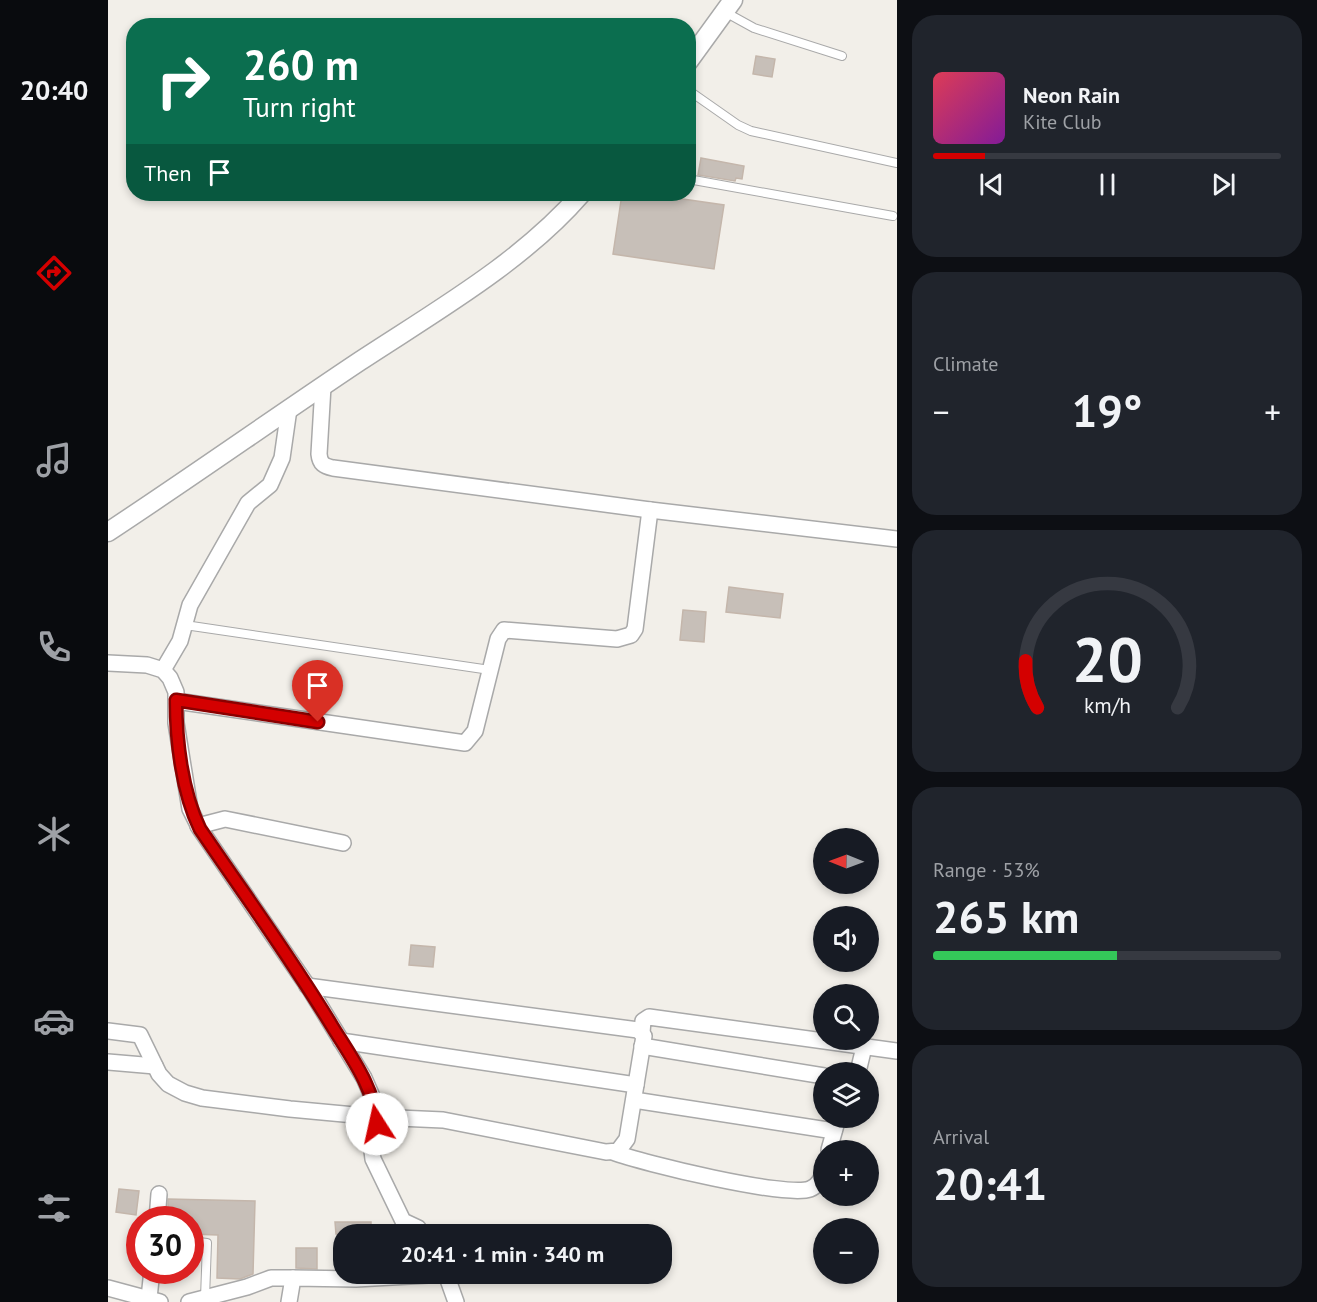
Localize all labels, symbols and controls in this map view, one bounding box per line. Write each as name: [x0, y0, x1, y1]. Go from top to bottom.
text: 260 m: [243, 37, 359, 92]
icon: right: [144, 42, 222, 120]
text: 20:40: [20, 73, 88, 107]
text: Neon Rain: [1023, 81, 1120, 109]
text: Turn right: [243, 90, 356, 124]
text: Kite Club: [1023, 109, 1101, 135]
icon: arrive: [203, 156, 236, 189]
text: Then: [144, 159, 191, 187]
icon: previous: [975, 168, 1008, 201]
icon: pause: [1091, 168, 1124, 201]
icon: next: [1207, 168, 1240, 201]
icon: directions: [33, 252, 75, 294]
text: Climate: [933, 351, 999, 377]
text: 19°: [1072, 381, 1142, 439]
text: −: [933, 390, 950, 433]
text: +: [1264, 390, 1281, 433]
icon: music: [33, 439, 75, 481]
text: 20: [1072, 618, 1142, 699]
icon: phone: [33, 626, 75, 668]
pin: [292, 660, 343, 722]
icon: arrive: [301, 669, 334, 702]
text: km/h: [1083, 691, 1130, 719]
icon: climate: [33, 813, 75, 855]
north arrow: [813, 828, 879, 894]
map controls: [813, 828, 879, 1284]
text: Range · 53%: [933, 857, 1040, 883]
text: 265 km: [933, 887, 1079, 945]
button: sound: [813, 906, 879, 972]
button: search: [813, 984, 879, 1050]
icon: car: [33, 1000, 75, 1042]
button: layers: [813, 1062, 879, 1128]
position arrow: [345, 1092, 409, 1156]
text: Arrival: [933, 1124, 989, 1150]
button: +: [813, 1140, 879, 1206]
text: 20:41: [933, 1154, 1047, 1212]
icon: filters: [33, 1187, 75, 1229]
speed limit sign: 30: [126, 1206, 204, 1284]
button: −: [813, 1218, 879, 1284]
text: 20:41 · 1 min · 340 m: [401, 1240, 604, 1268]

